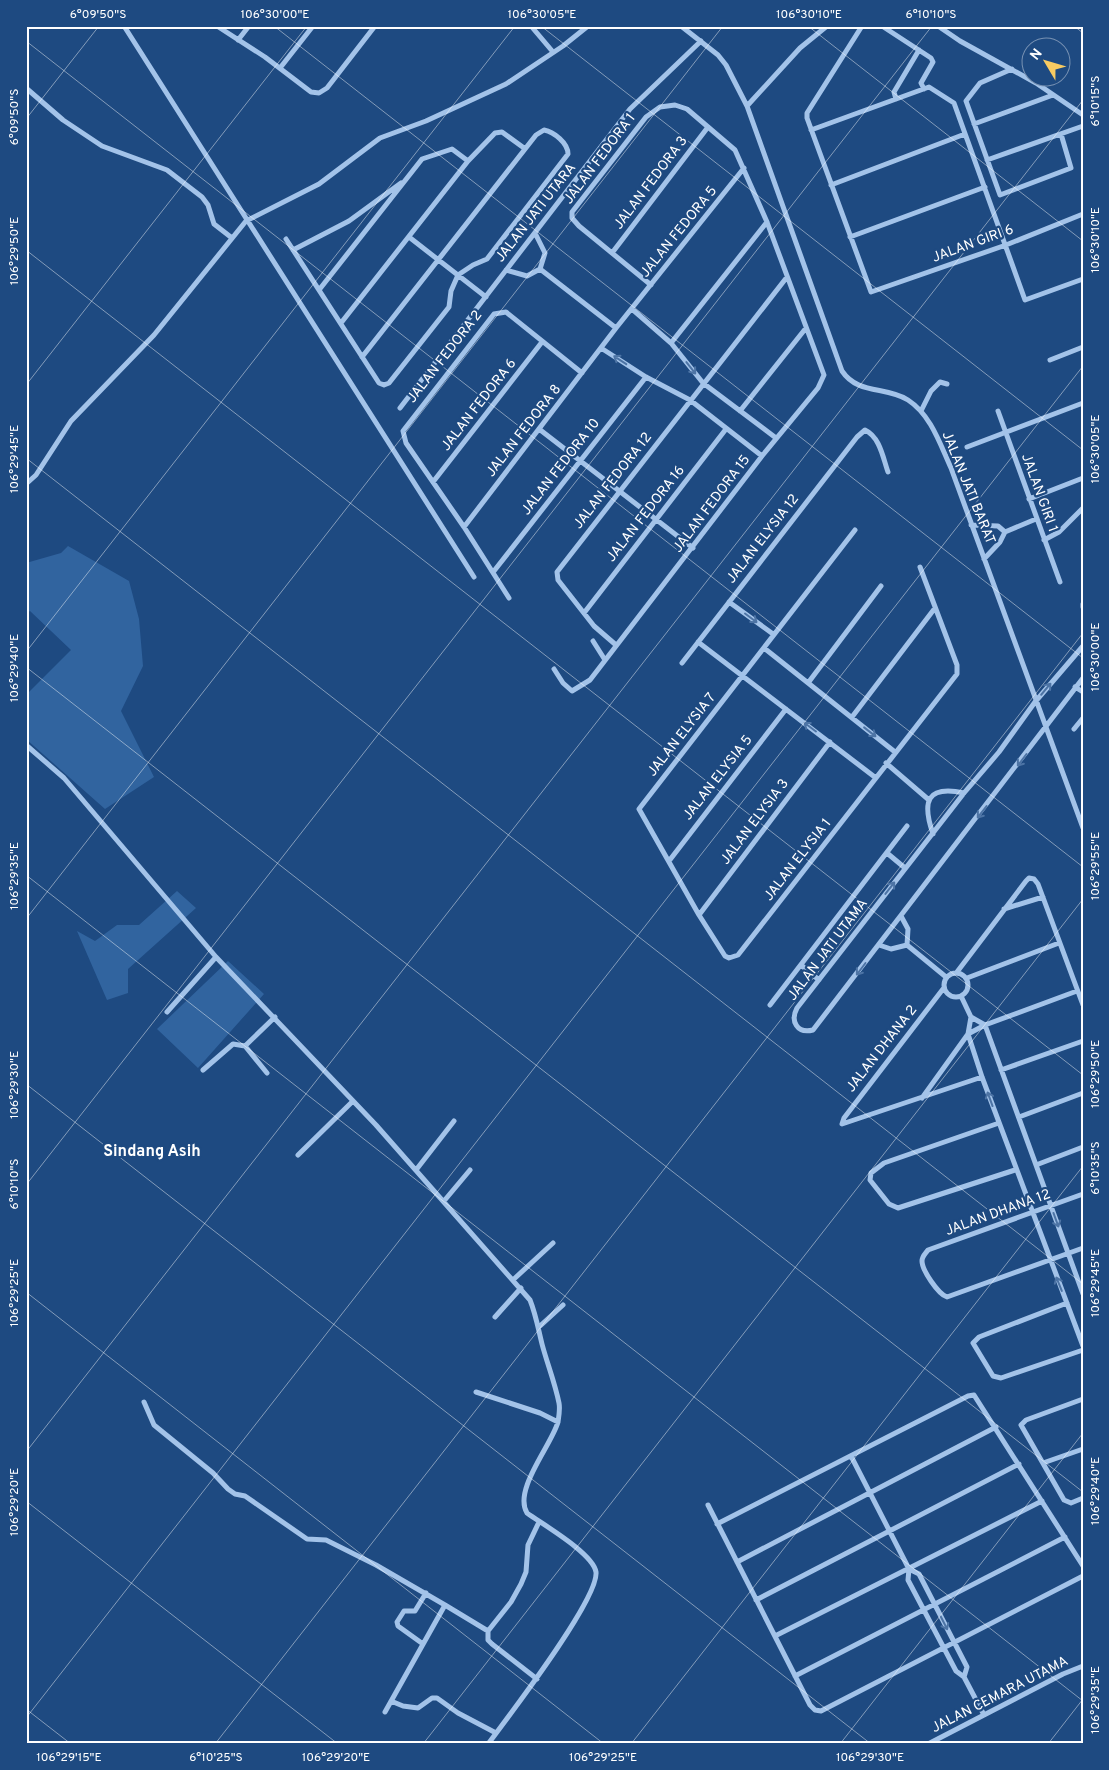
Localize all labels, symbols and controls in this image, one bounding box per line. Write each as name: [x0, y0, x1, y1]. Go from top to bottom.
text: 6°09'50"S: [70, 7, 126, 23]
text: 106°30'00"E: [241, 7, 309, 23]
text: 106°30'05"E: [508, 7, 576, 23]
text: 106°30'10"E: [776, 7, 842, 23]
text: 6°10'10"S: [905, 7, 957, 23]
north arrow: [1022, 38, 1072, 88]
text: N: [1027, 46, 1047, 64]
text: 6°10'15"S: [1088, 76, 1104, 126]
text: 6°09'50"S: [7, 89, 23, 145]
street label: JALAN FEDORA 1: [560, 110, 640, 208]
street label: JALAN FEDORA 3: [610, 133, 692, 233]
street label: JALAN JATI UTARA: [492, 160, 580, 266]
street label: JALAN FEDORA 5: [637, 183, 721, 281]
text: 106°30'10"E: [1088, 207, 1104, 273]
text: 106°29'50"E: [7, 217, 23, 285]
street label: JALAN GIRI 6: [930, 221, 1016, 267]
street label: JALAN FEDORA 2: [404, 307, 486, 407]
one-way arrow: [614, 355, 628, 365]
street label: JALAN FEDORA 6: [438, 356, 520, 454]
one-way arrow: [686, 361, 696, 375]
street label: JALAN FEDORA 8: [483, 381, 565, 481]
street label: JALAN FEDORA 10: [518, 415, 604, 519]
text: 106°30'05"E: [1088, 415, 1104, 483]
text: 106°29'45"E: [7, 425, 23, 493]
street label: JALAN FEDORA 12: [570, 429, 656, 533]
street label: JALAN JATI BARAT: [938, 429, 998, 547]
street label: JALAN GIRI 1: [1017, 451, 1061, 535]
street label: JALAN FEDORA 15: [670, 452, 754, 556]
street label: JALAN FEDORA 16: [603, 462, 689, 566]
street label: JALAN ELYSIA 12: [723, 491, 803, 587]
one-way arrow: [744, 613, 758, 623]
text: 106°30'00"E: [1088, 623, 1104, 691]
text: 106°29'40"E: [7, 634, 23, 702]
one-way arrow: [1040, 683, 1052, 696]
street label: JALAN ELYSIA 7: [644, 690, 720, 780]
one-way arrow: [803, 722, 817, 732]
one-way arrow: [864, 727, 877, 738]
street label: JALAN ELYSIA 5: [679, 732, 757, 824]
one-way arrow: [1016, 753, 1027, 766]
street label: JALAN ELYSIA 3: [717, 776, 793, 868]
one-way arrow: [976, 805, 987, 818]
street label: JALAN ELYSIA 1: [761, 815, 835, 905]
text: 106°29'55"E: [1088, 832, 1104, 900]
text: 106°29'35"E: [7, 842, 23, 910]
one-way arrow: [884, 882, 895, 895]
street label: JALAN JATI UTAMA: [784, 896, 872, 1004]
one-way arrow: [856, 962, 866, 976]
street label: JALAN DHANA 2: [843, 1002, 921, 1096]
text: 106°29'50"E: [1088, 1040, 1104, 1108]
text: 106°29'30"E: [7, 1051, 23, 1119]
one-way arrow: [985, 1092, 994, 1108]
text: 6°10'35"S: [1088, 1141, 1104, 1195]
district label: Sindang Asih: [103, 1142, 201, 1162]
text: 6°10'10"S: [7, 1158, 23, 1210]
street label: JALAN DHANA 12: [943, 1186, 1053, 1240]
one-way arrow: [1052, 1212, 1061, 1228]
text: 106°29'45"E: [1088, 1249, 1104, 1317]
text: 106°29'25"E: [7, 1259, 23, 1327]
one-way arrow: [1054, 1277, 1063, 1292]
text: 106°29'40"E: [1088, 1457, 1104, 1525]
text: 106°29'20"E: [7, 1468, 23, 1536]
one-way arrow: [940, 1615, 949, 1630]
street label: JALAN CEMARA UTAMA: [929, 1653, 1071, 1737]
text: 106°29'35"E: [1088, 1666, 1104, 1734]
text: 106°29'15"E: [36, 1750, 102, 1766]
text: 6°10'25"S: [189, 1750, 243, 1766]
text: 106°29'20"E: [302, 1750, 370, 1766]
text: 106°29'25"E: [569, 1750, 637, 1766]
text: 106°29'30"E: [836, 1750, 904, 1766]

